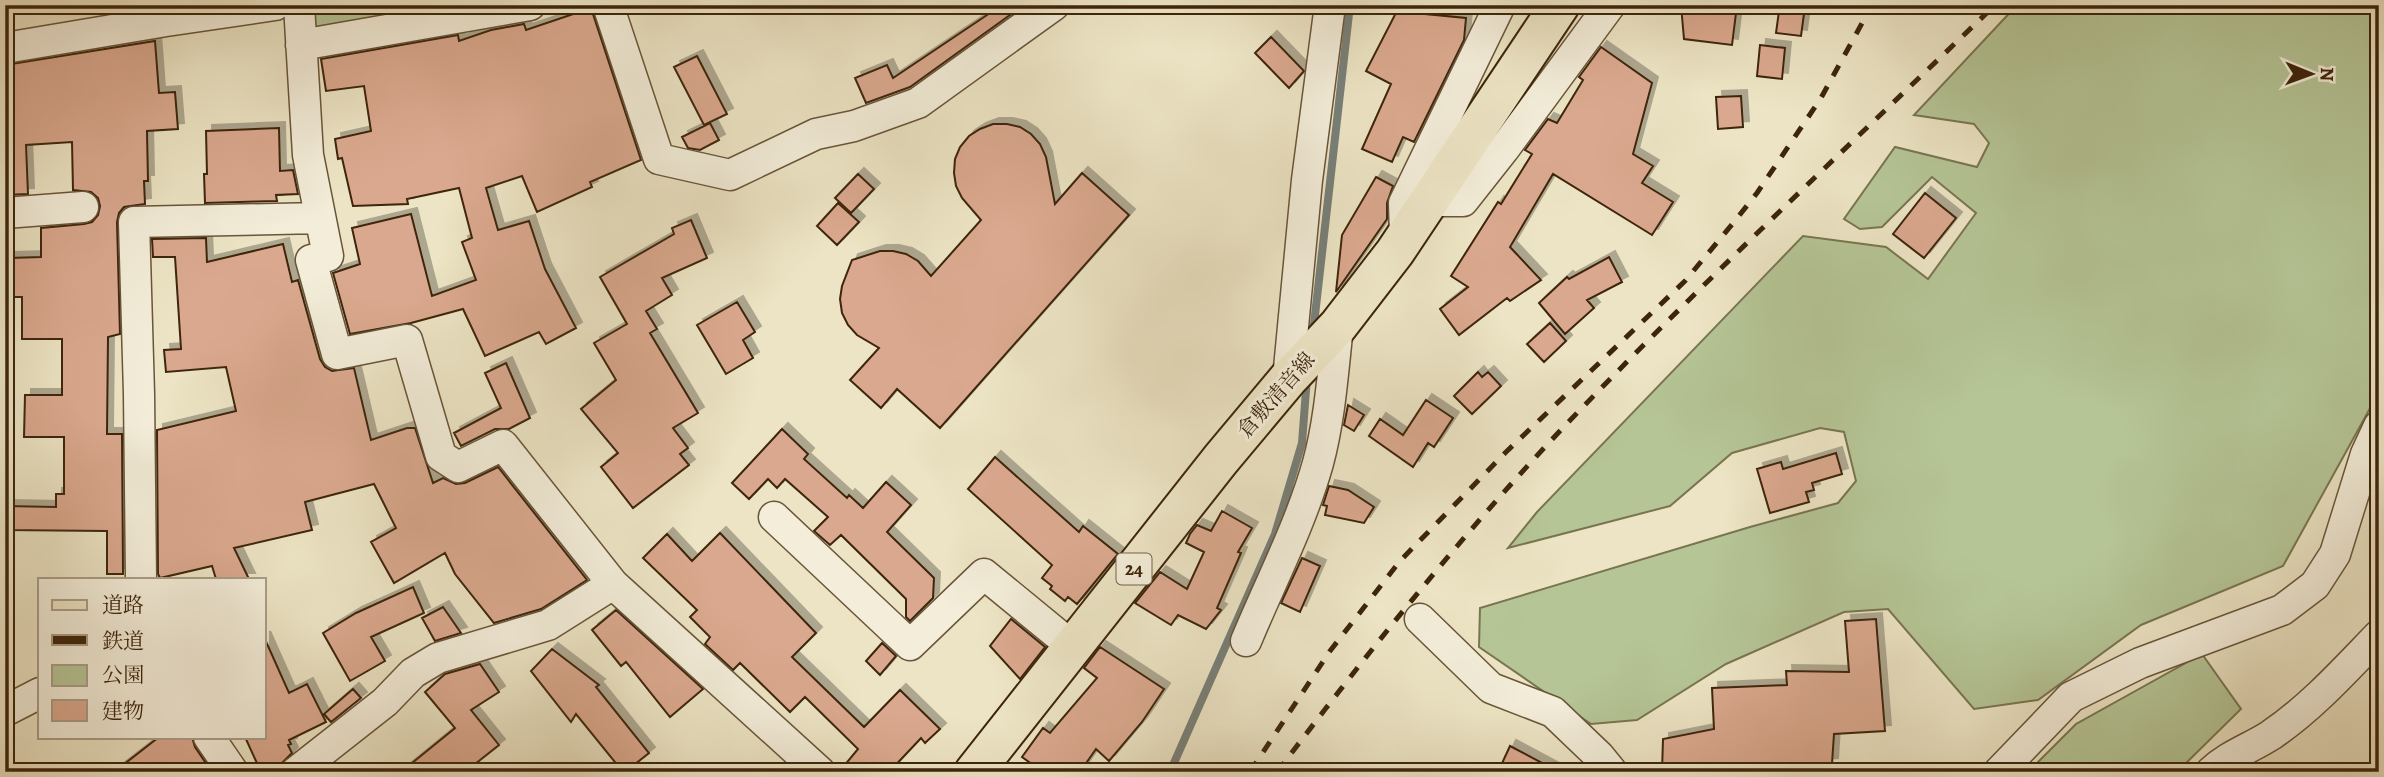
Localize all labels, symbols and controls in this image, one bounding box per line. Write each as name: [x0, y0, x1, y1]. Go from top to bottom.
north arrow: [2276, 38, 2346, 108]
text: N: [2314, 67, 2340, 82]
street label: 倉敷清音線: [1231, 346, 1321, 444]
road number: 24: [1116, 554, 1152, 584]
legend: [38, 578, 266, 738]
text: 道路: [102, 591, 144, 619]
text: 鉄道: [102, 627, 144, 655]
text: 公園: [102, 661, 144, 689]
text: 建物: [102, 697, 144, 725]

